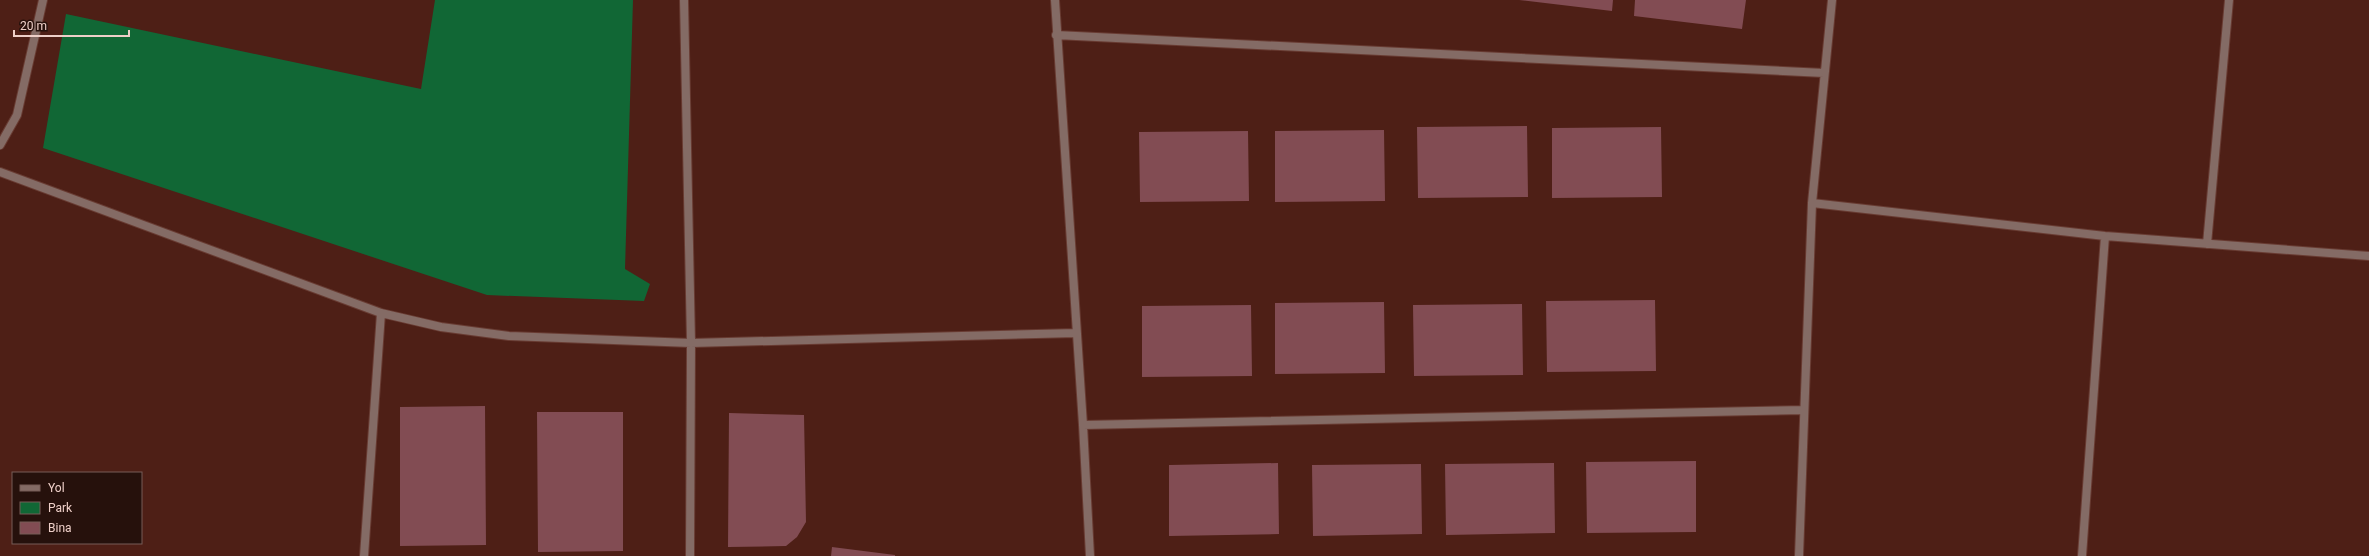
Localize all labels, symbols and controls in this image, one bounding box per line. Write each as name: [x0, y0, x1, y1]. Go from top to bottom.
scale bar: [14, 12, 129, 38]
text: 20 m: [20, 19, 47, 33]
legend: [12, 472, 142, 544]
text: Yol: [48, 481, 65, 495]
text: Park: [48, 501, 73, 515]
text: Bina: [48, 521, 72, 535]

